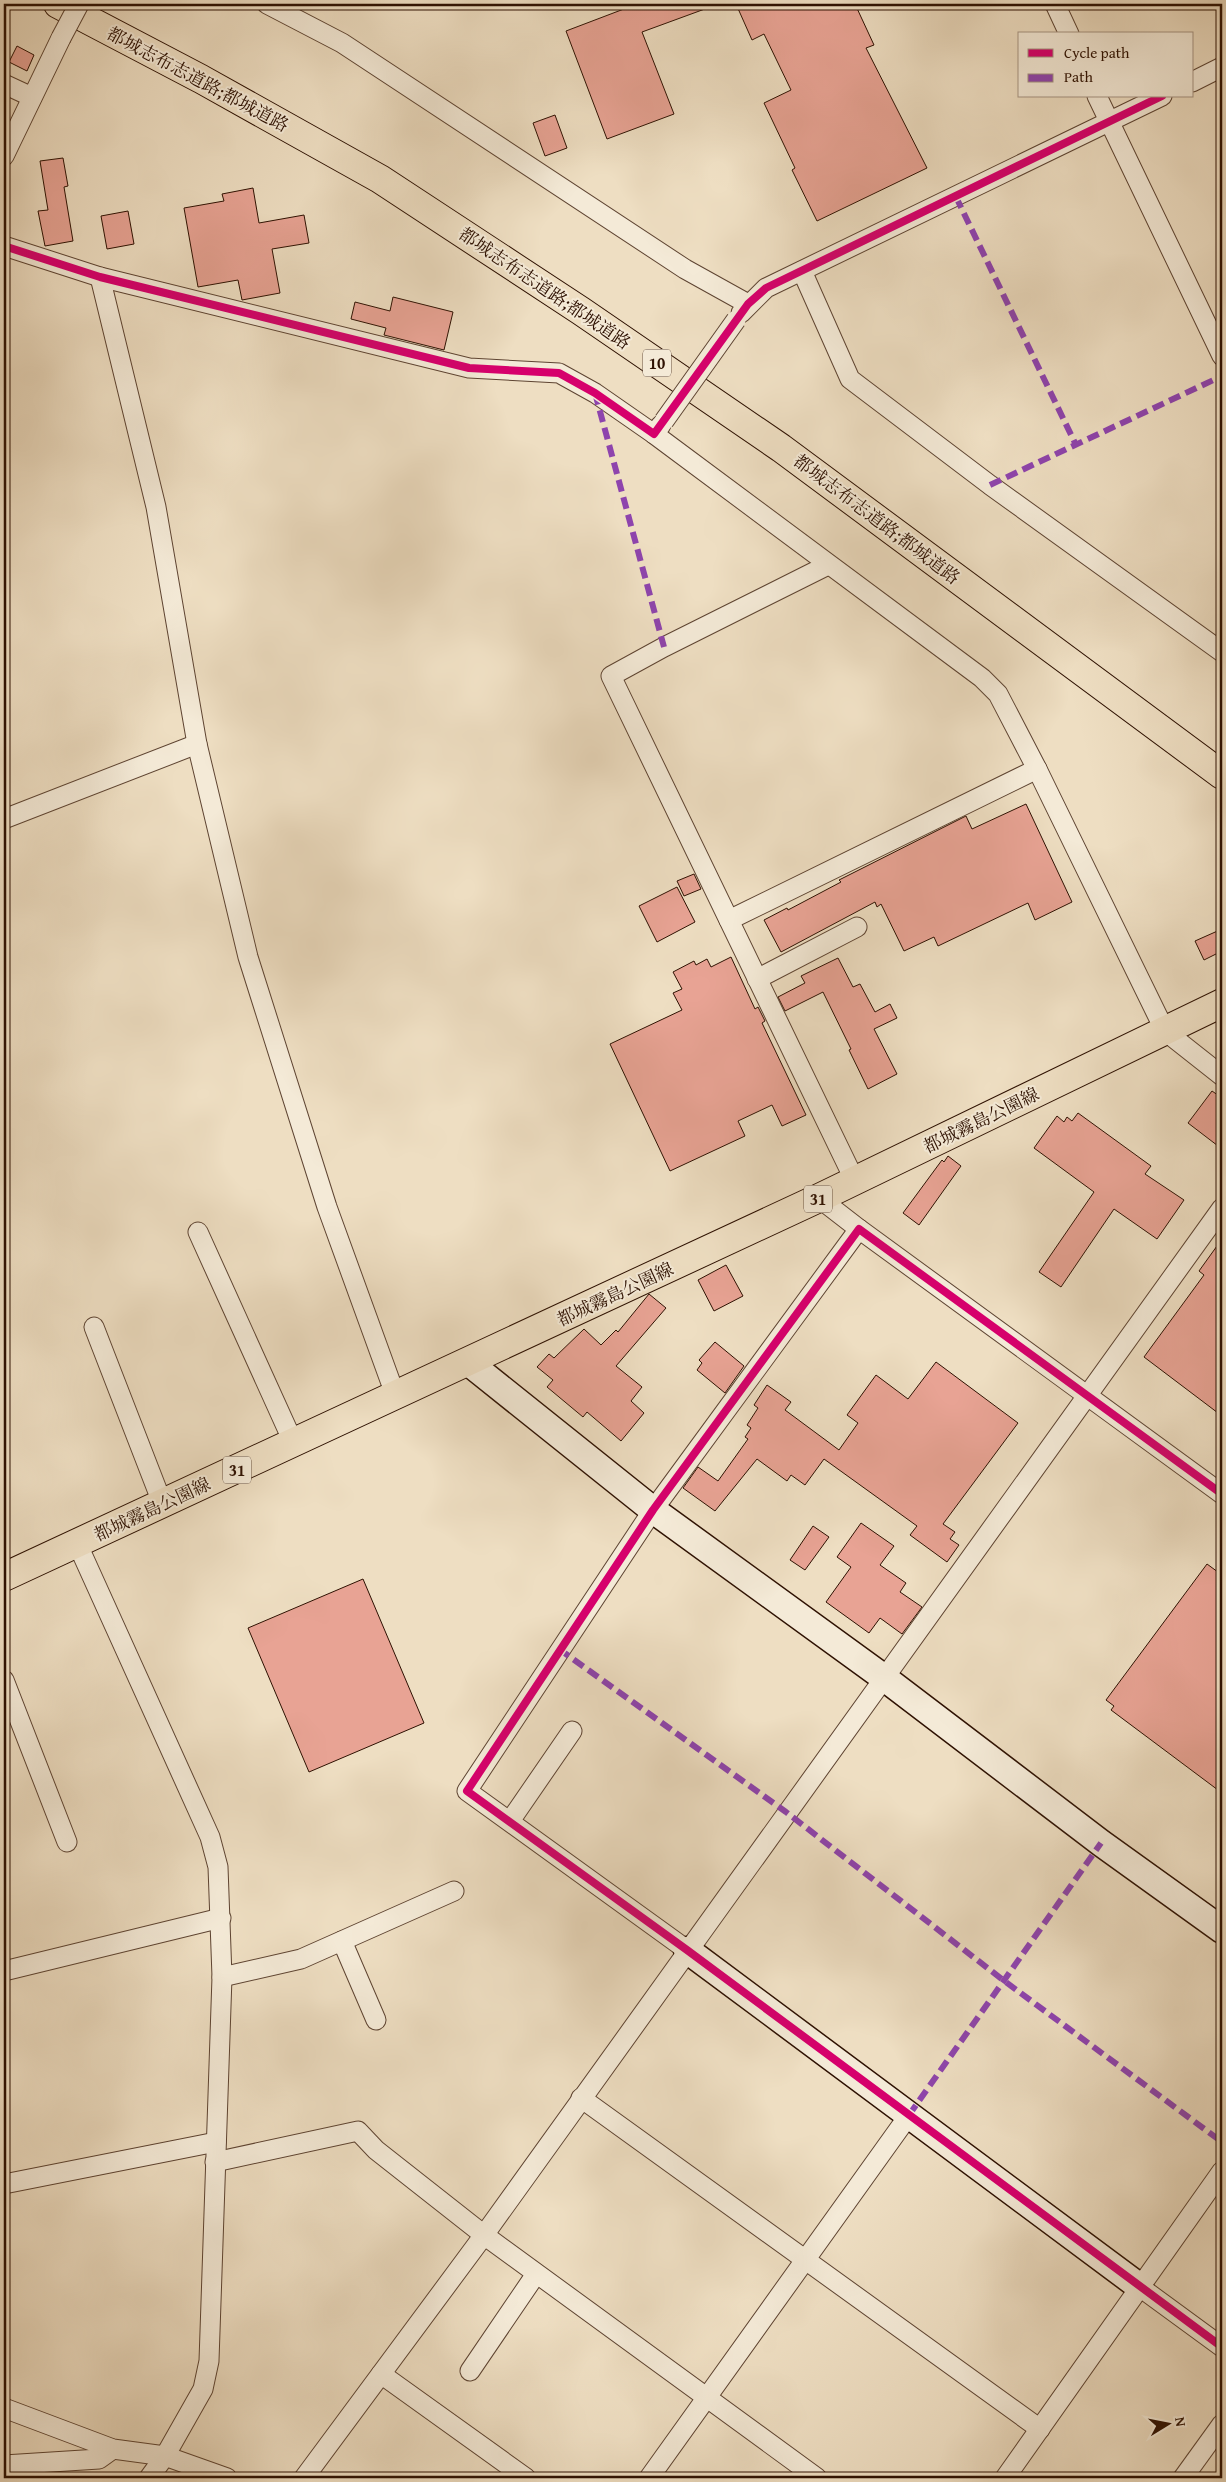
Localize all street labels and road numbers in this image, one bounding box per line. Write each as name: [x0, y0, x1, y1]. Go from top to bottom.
street label: 都城志布志道路;都城道路: [102, 20, 294, 138]
street label: 都城志布志道路;都城道路: [454, 220, 636, 356]
road number: 10: [643, 349, 671, 376]
street label: 都城志布志道路;都城道路: [788, 447, 966, 591]
street label: 都城霧島公園線: [918, 1080, 1044, 1160]
road number: 31: [804, 1186, 832, 1212]
street label: 都城霧島公園線: [552, 1255, 678, 1333]
road number: 31: [223, 1456, 251, 1484]
street label: 都城霧島公園線: [89, 1470, 215, 1548]

